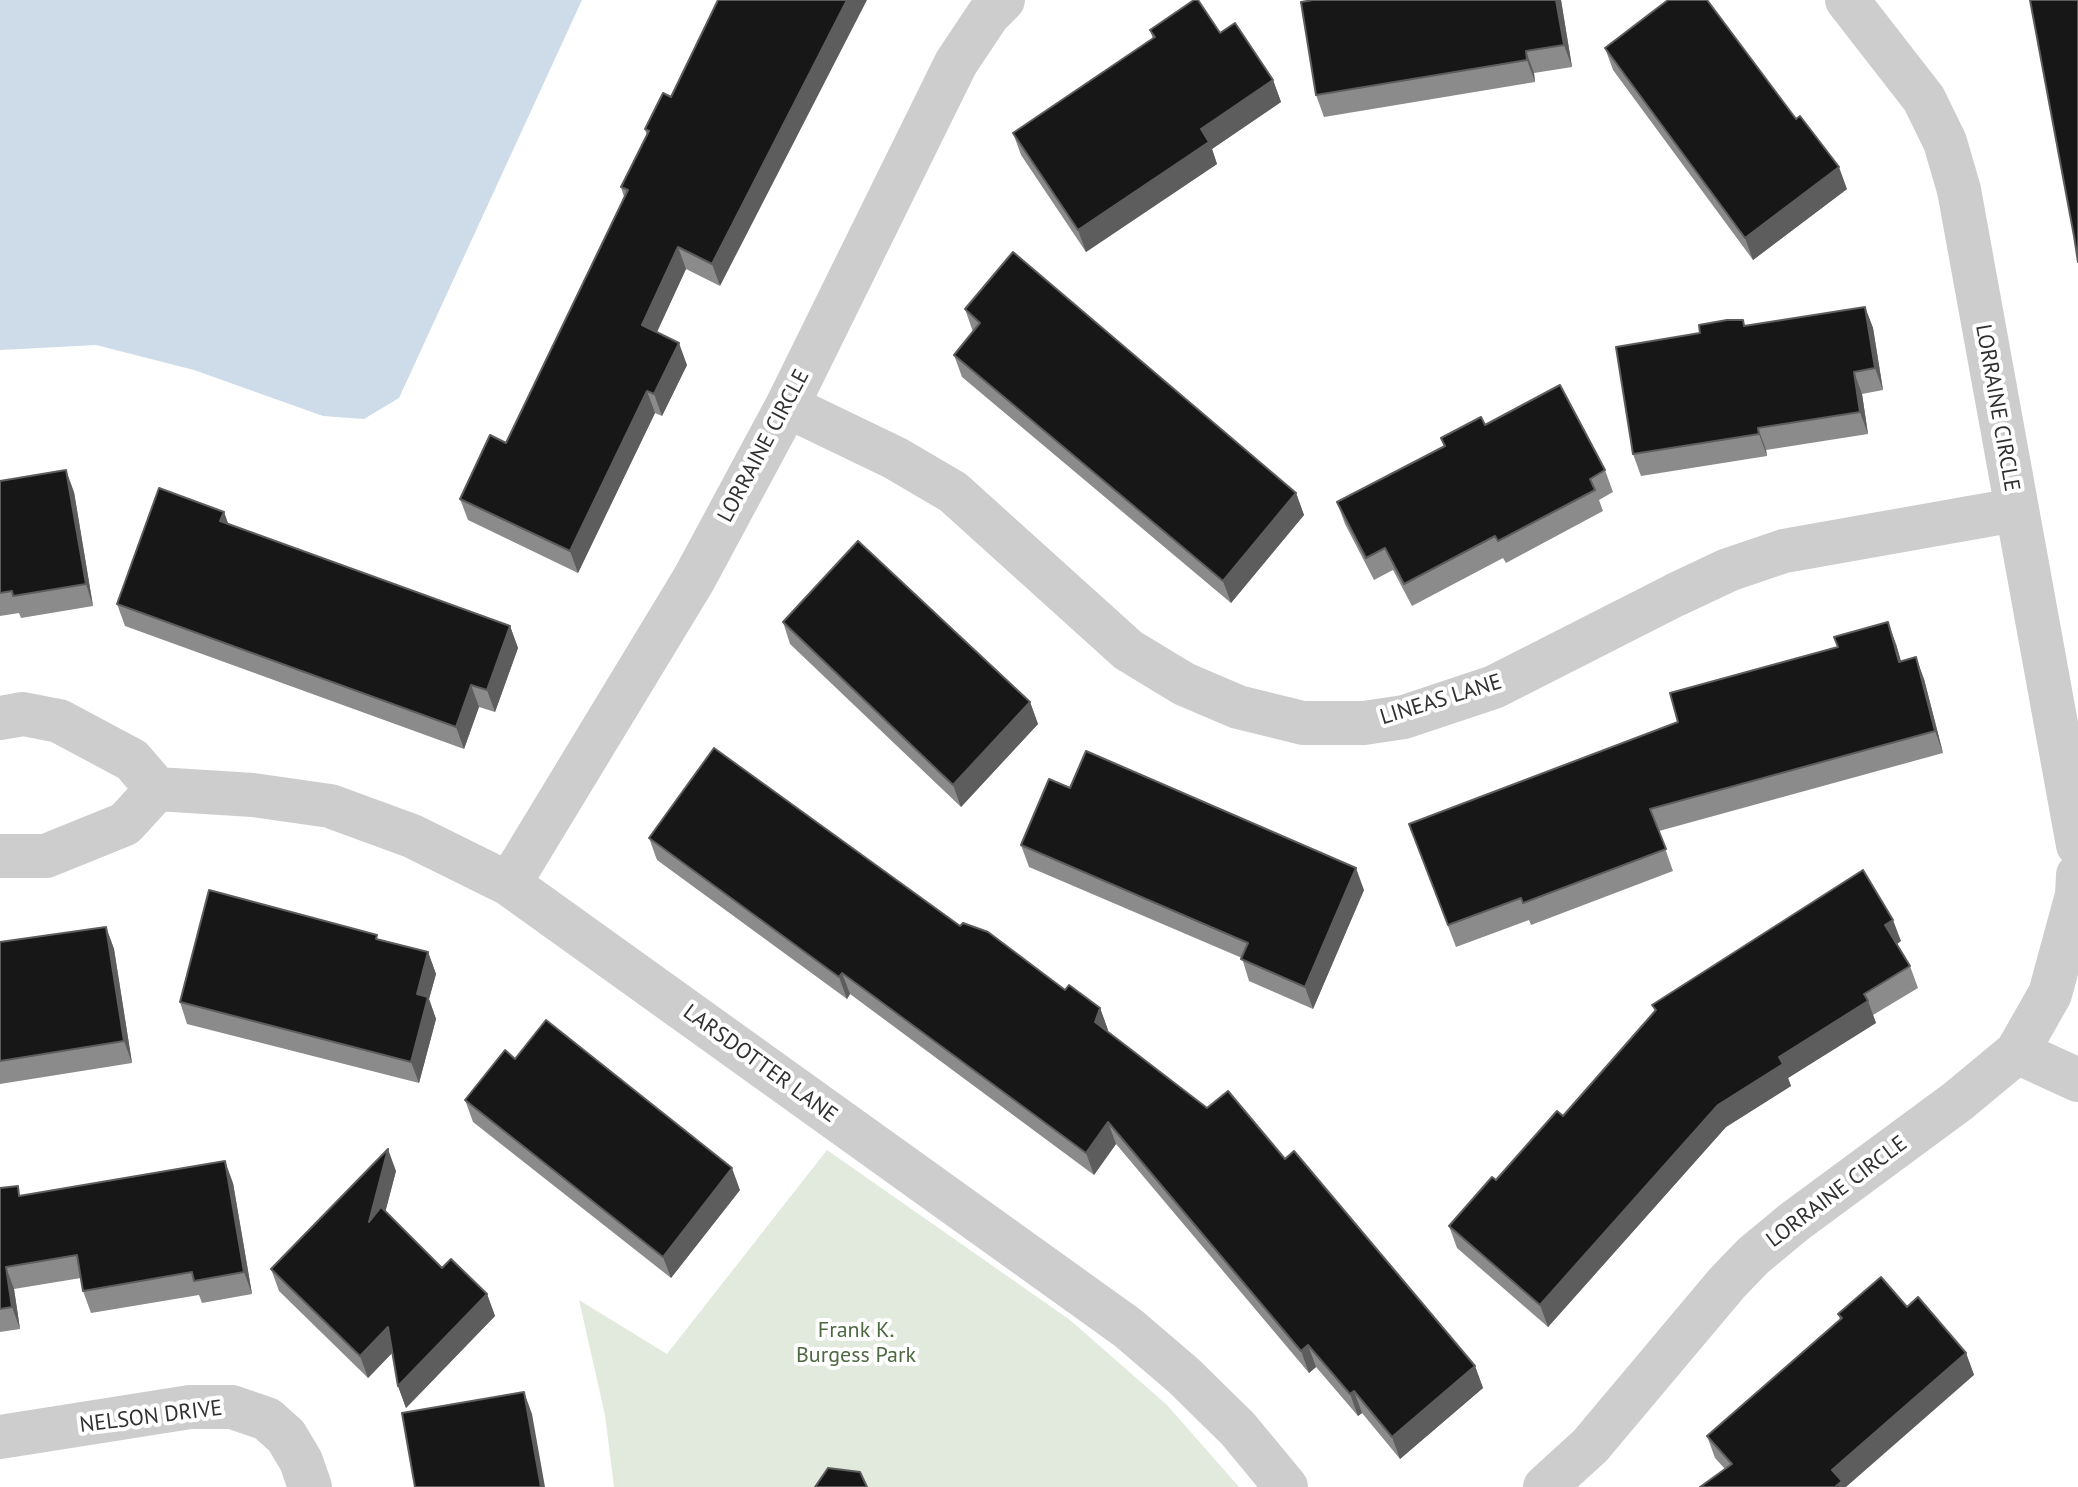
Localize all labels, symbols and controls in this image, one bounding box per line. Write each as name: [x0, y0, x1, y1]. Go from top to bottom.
street label: LORRAINE CIRCLE: [1969, 322, 2025, 494]
street label: LORRAINE CIRCLE: [713, 365, 815, 527]
street label: LINEAS LANE: [1377, 669, 1505, 731]
street label: LARSDOTTER LANE: [678, 999, 842, 1129]
street label: LORRAINE CIRCLE: [1762, 1131, 1912, 1253]
park label: Frank K. Burgess Park: [796, 1318, 916, 1370]
street label: NELSON DRIVE: [78, 1395, 224, 1439]

